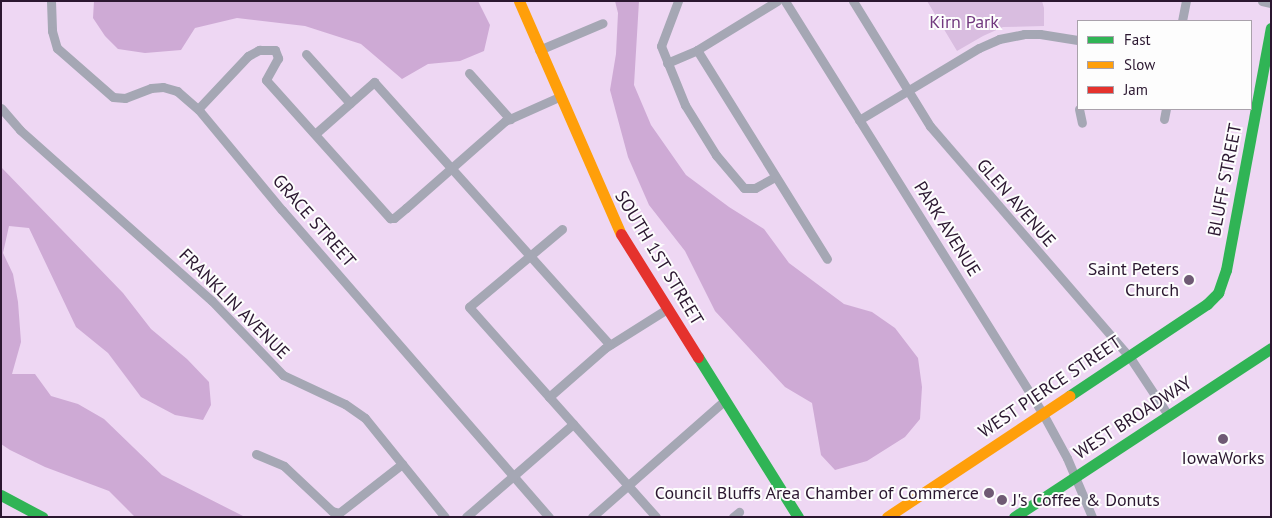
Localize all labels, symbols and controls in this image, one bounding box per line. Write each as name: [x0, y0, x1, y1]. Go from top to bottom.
park label: Kirn Park: [929, 11, 999, 33]
legend: [1077, 20, 1252, 110]
text: Fast: [1124, 30, 1151, 49]
text: Slow: [1124, 55, 1155, 74]
text: Jam: [1124, 80, 1148, 99]
street label: BLUFF STREET: [1203, 122, 1247, 238]
street label: GLEN AVENUE: [972, 154, 1060, 252]
street label: GRACE STREET: [268, 170, 360, 272]
street label: PARK AVENUE: [909, 177, 985, 281]
street label: SOUTH 1ST STREET: [610, 186, 708, 330]
street label: FRANKLIN AVENUE: [174, 244, 294, 364]
place label: Saint Peters Church: [1088, 259, 1179, 302]
marker: Saint Peters Church: [1183, 274, 1195, 286]
street label: WEST PIERCE STREET: [974, 331, 1126, 443]
street label: WEST BROADWAY: [1070, 372, 1196, 464]
marker: IowaWorks: [1217, 433, 1229, 445]
place label: IowaWorks: [1182, 447, 1264, 469]
place label: Council Bluffs Area Chamber of Commerce: [654, 482, 979, 504]
marker: Council Bluffs Area Chamber of Commerce: [983, 487, 995, 499]
place label: J's Coffee & Donuts: [1012, 489, 1160, 511]
marker: J's Coffee & Donuts: [996, 494, 1008, 506]

